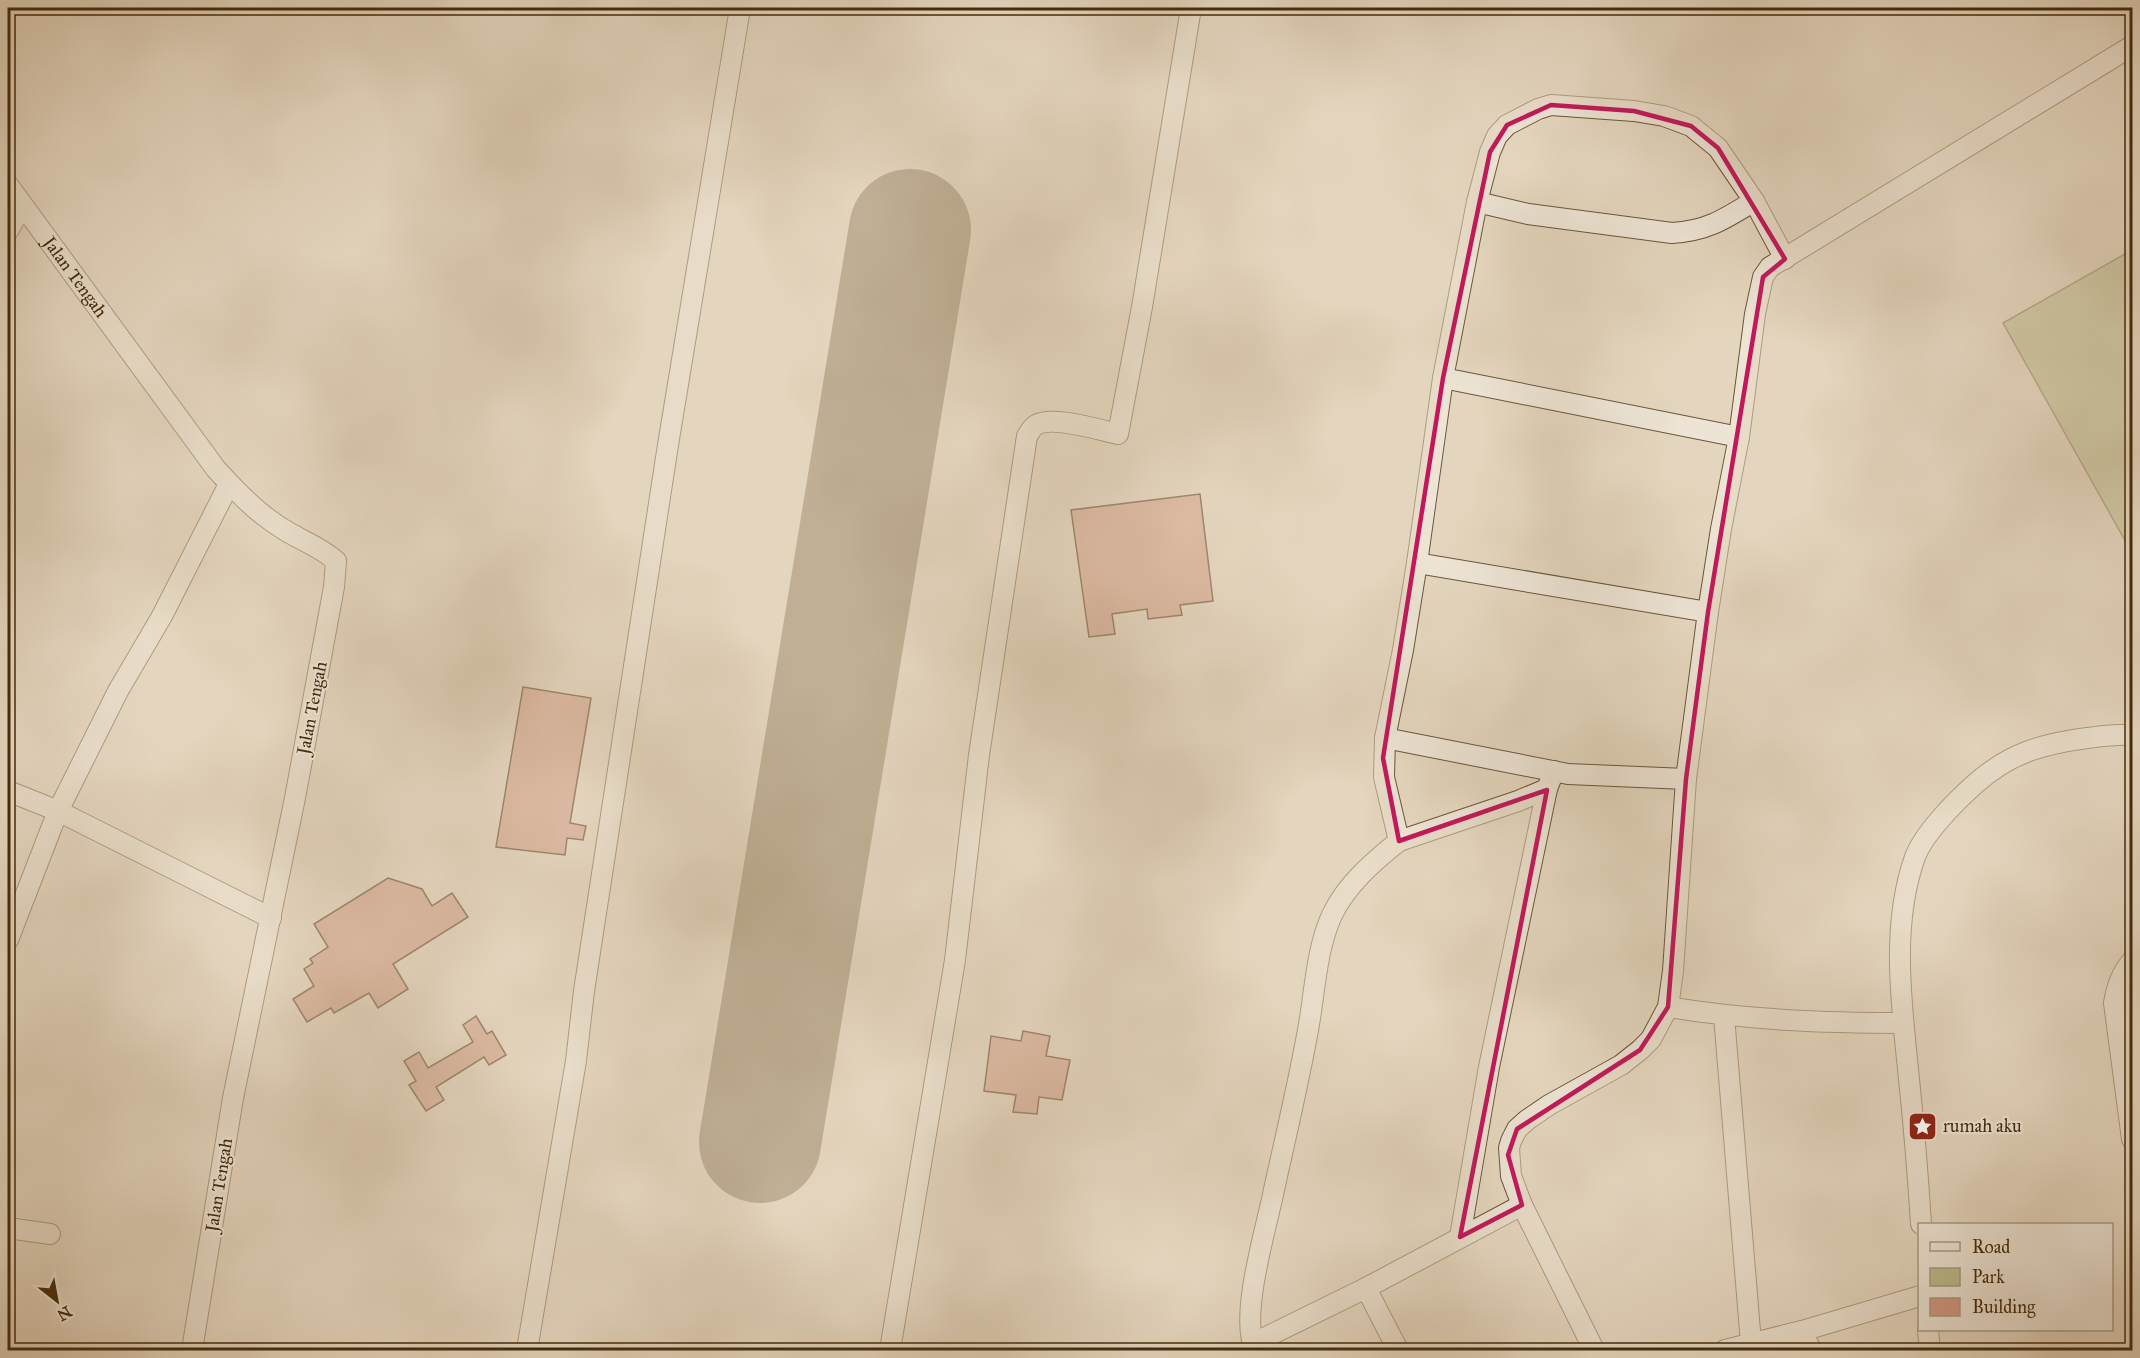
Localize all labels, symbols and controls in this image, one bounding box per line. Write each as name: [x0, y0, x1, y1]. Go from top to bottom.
street label: Jalan Tengah: [37, 231, 112, 322]
street label: Jalan Tengah: [292, 659, 333, 759]
place icon: rumah aku: [1906, 1110, 1938, 1142]
place label: rumah aku: [1943, 1115, 2022, 1137]
street label: Jalan Tengah: [200, 1137, 238, 1236]
legend: [1918, 1223, 2113, 1331]
text: Road: [1972, 1236, 2010, 1258]
text: Park: [1972, 1266, 2005, 1288]
north arrow: [27, 1271, 87, 1331]
text: Building: [1972, 1296, 2036, 1319]
text: N: [53, 1302, 75, 1325]

